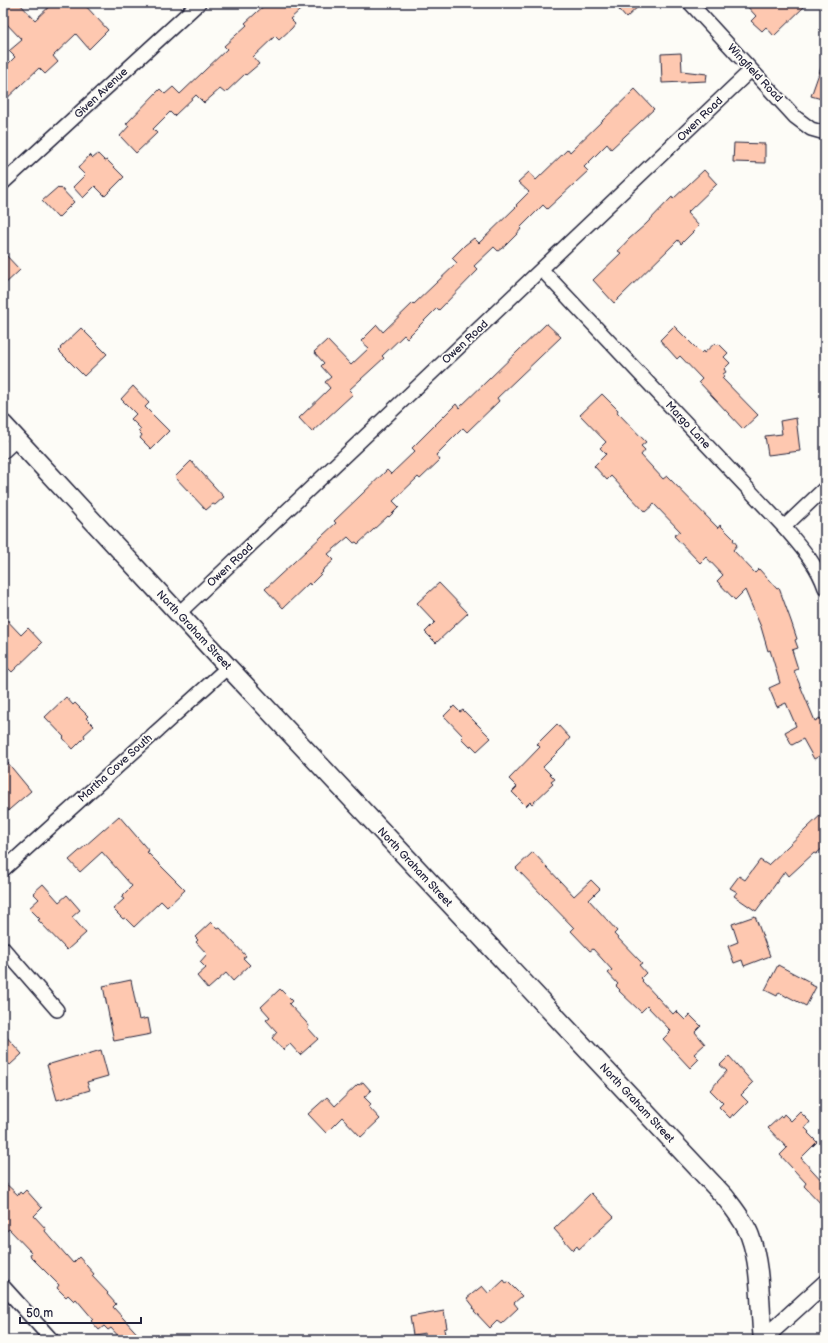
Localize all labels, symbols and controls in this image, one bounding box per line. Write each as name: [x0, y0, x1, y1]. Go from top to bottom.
street label: Wingfield Road: [725, 41, 785, 105]
street label: Given Avenue: [72, 65, 131, 121]
street label: Owen Road: [675, 94, 725, 144]
street label: Owen Road: [439, 317, 491, 367]
street label: Margo Lane: [663, 399, 714, 452]
street label: Owen Road: [204, 540, 256, 590]
street label: North Graham Street: [154, 588, 235, 673]
street label: Martha Cove South: [75, 731, 155, 805]
street label: North Graham Street: [375, 825, 456, 910]
street label: North Graham Street: [597, 1061, 678, 1146]
scale bar: [20, 1299, 141, 1325]
text: 50 m: [26, 1306, 53, 1321]

